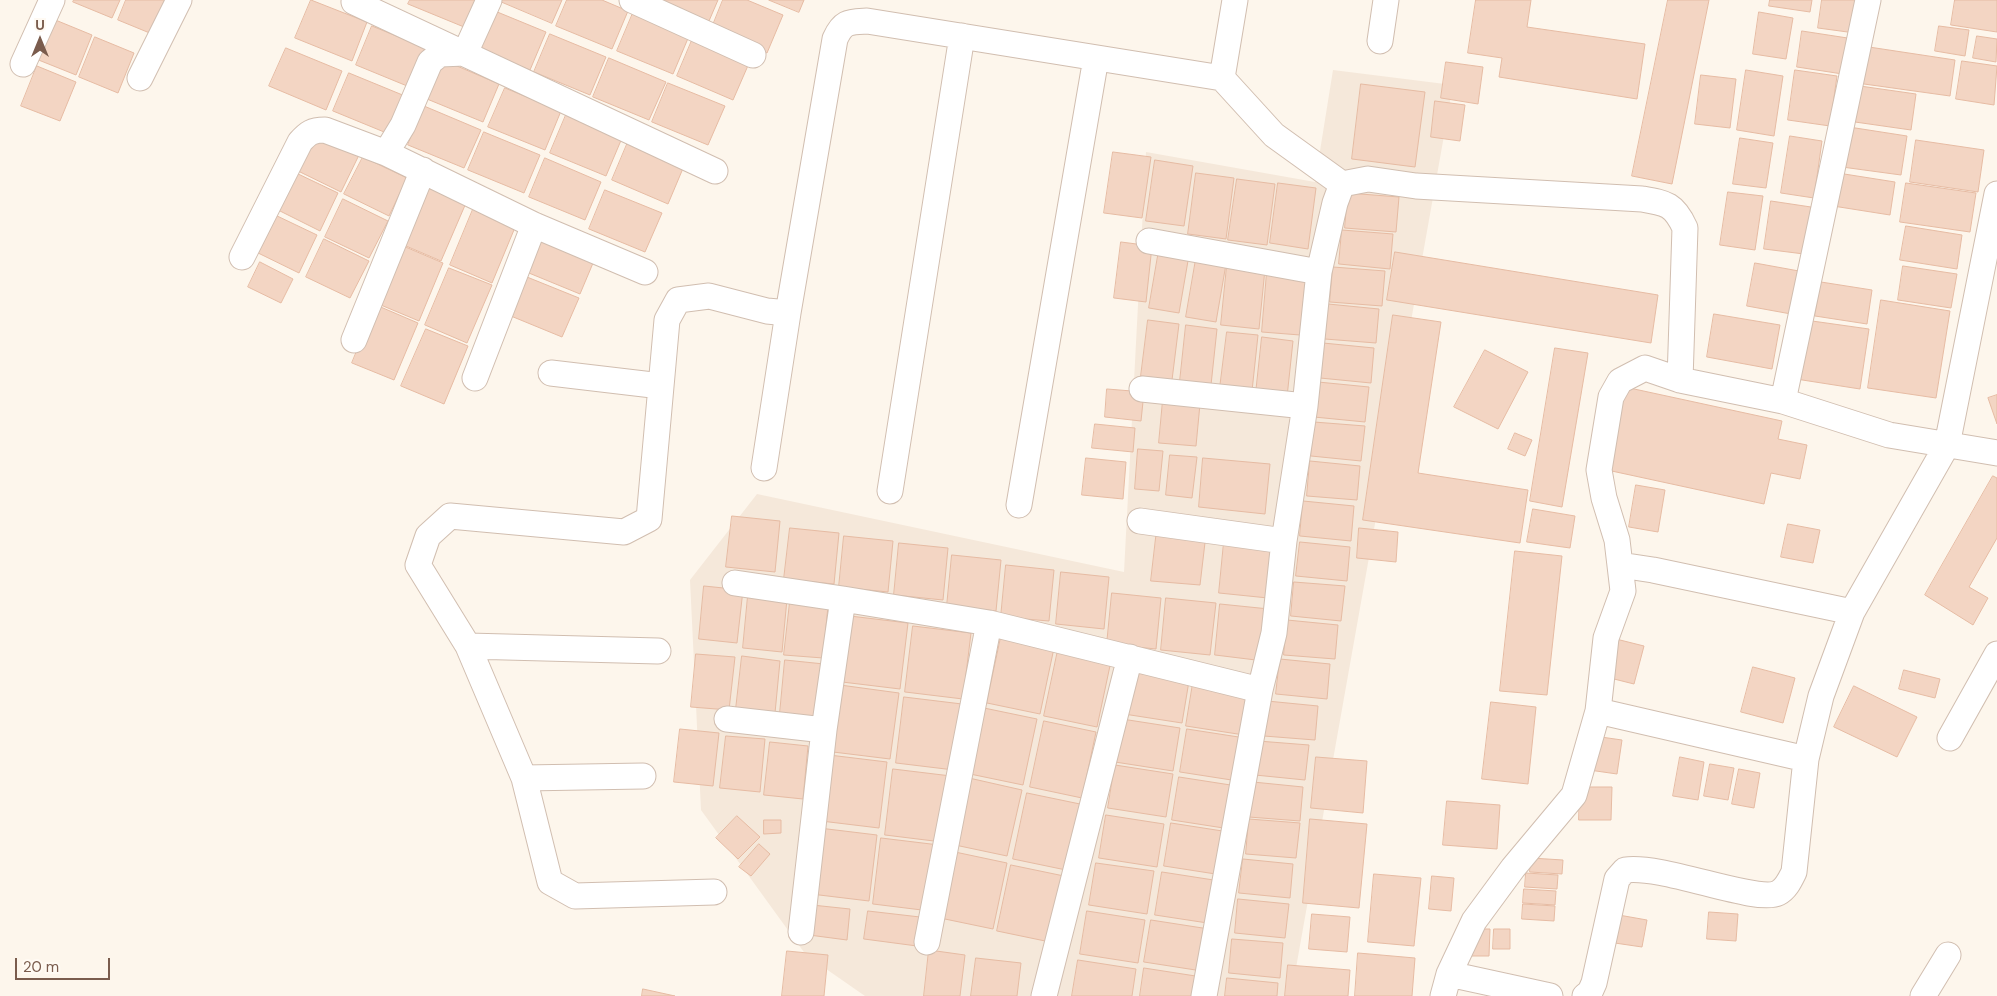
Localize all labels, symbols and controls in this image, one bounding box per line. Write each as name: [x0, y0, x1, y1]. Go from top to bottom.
north arrow: [15, 15, 65, 65]
text: U: [35, 16, 45, 34]
scale bar: [18, 948, 112, 980]
text: 20 m: [23, 957, 59, 977]

